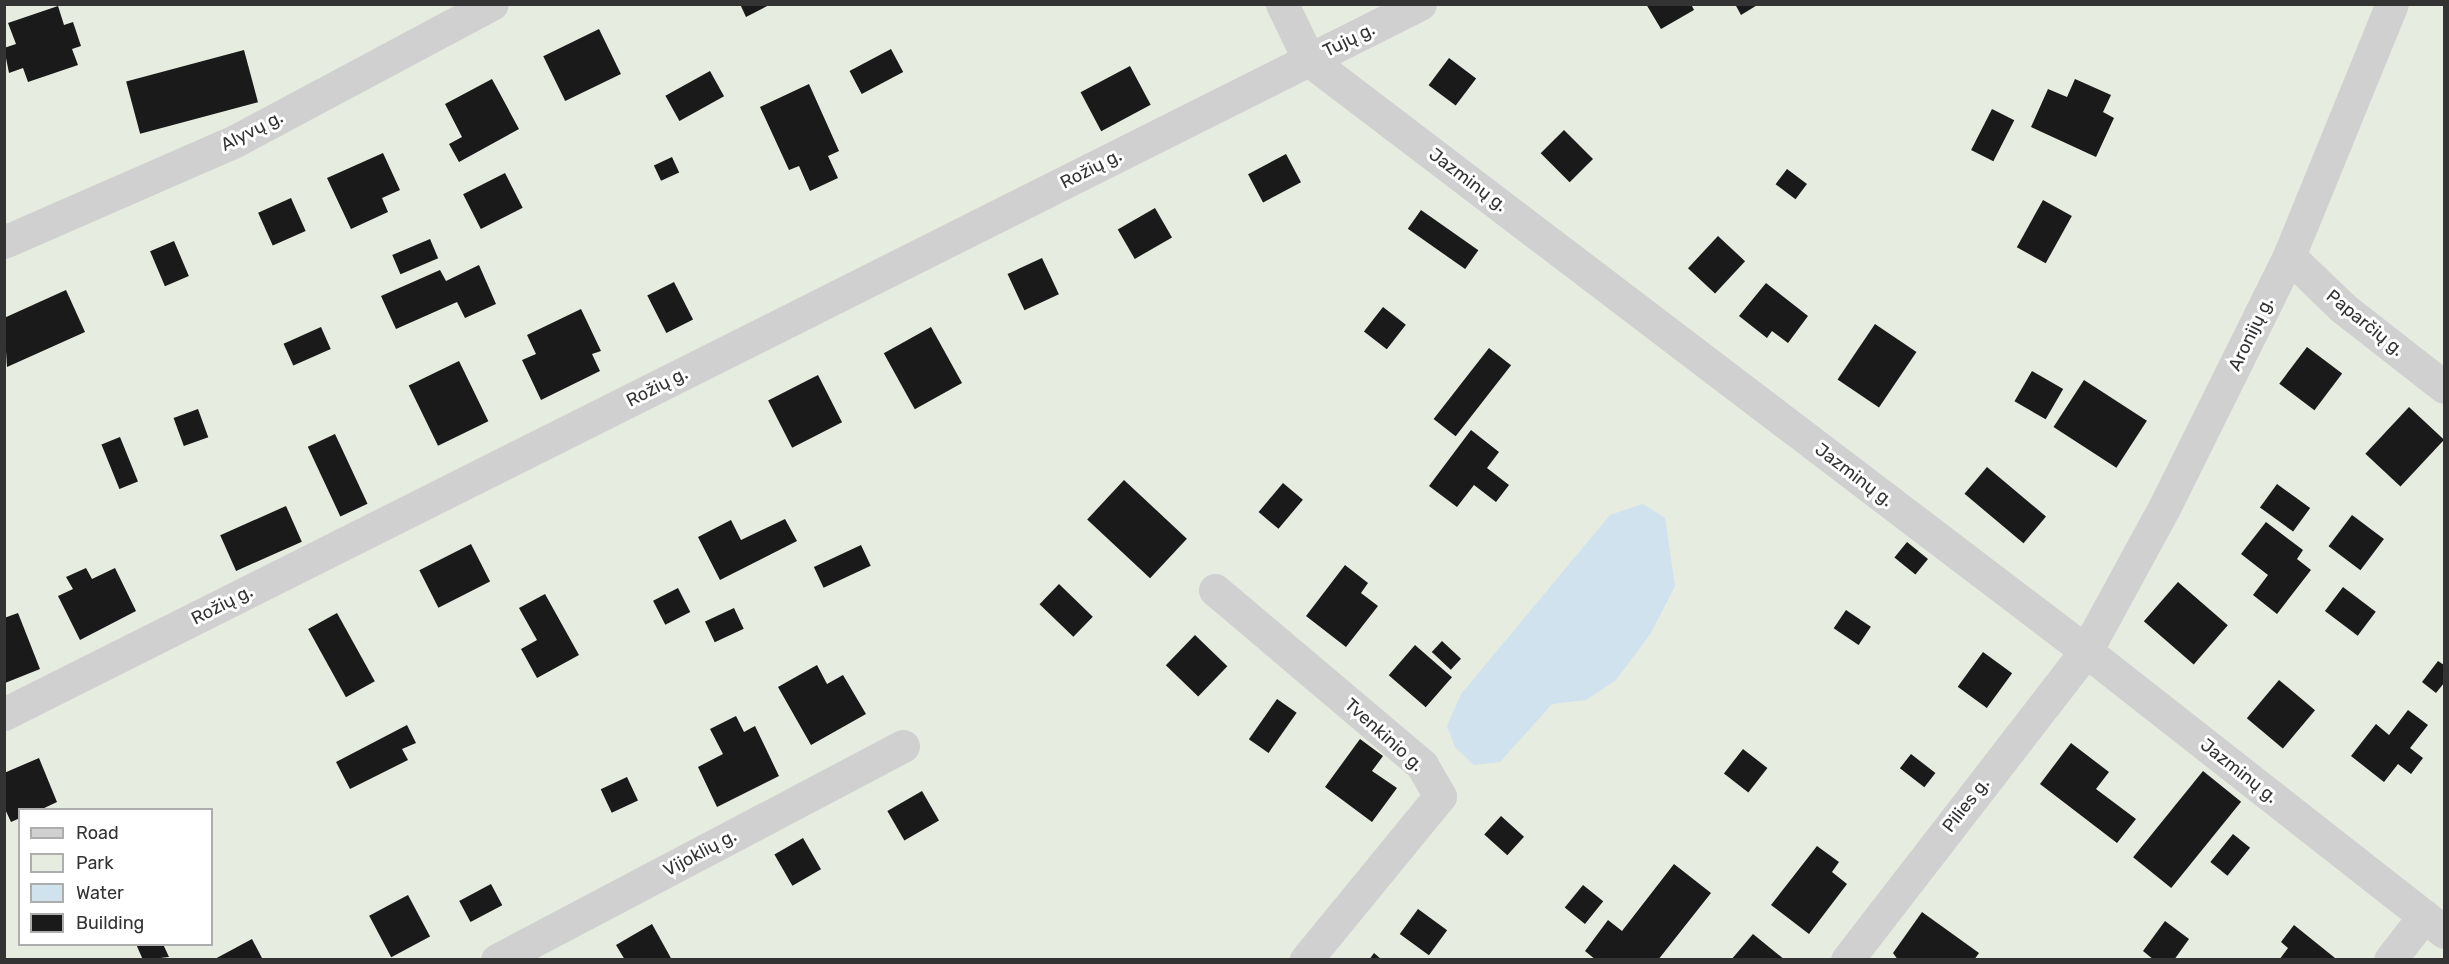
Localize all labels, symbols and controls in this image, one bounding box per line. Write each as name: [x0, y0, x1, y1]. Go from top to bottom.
street label: Tujų g.: [1320, 18, 1378, 62]
street label: Alyvų g.: [217, 106, 287, 156]
street label: Rožių g.: [1057, 144, 1125, 194]
street label: Jazminų g.: [1425, 144, 1511, 216]
street label: Paparčių g.: [2322, 285, 2408, 361]
street label: Aronijų g.: [2224, 294, 2278, 374]
street label: Rožių g.: [623, 362, 691, 412]
street label: Jazminų g.: [1811, 439, 1897, 511]
street label: Rožių g.: [188, 580, 256, 630]
street label: Tvenkinio g.: [1340, 694, 1428, 776]
street label: Jazminų g.: [2196, 734, 2282, 808]
street label: Pilies g.: [1938, 773, 1994, 837]
legend: [18, 808, 213, 946]
text: Road: [76, 822, 119, 844]
street label: Vijoklių g.: [660, 825, 740, 881]
text: Park: [76, 852, 113, 874]
text: Water: [76, 882, 124, 904]
text: Building: [76, 912, 144, 934]

